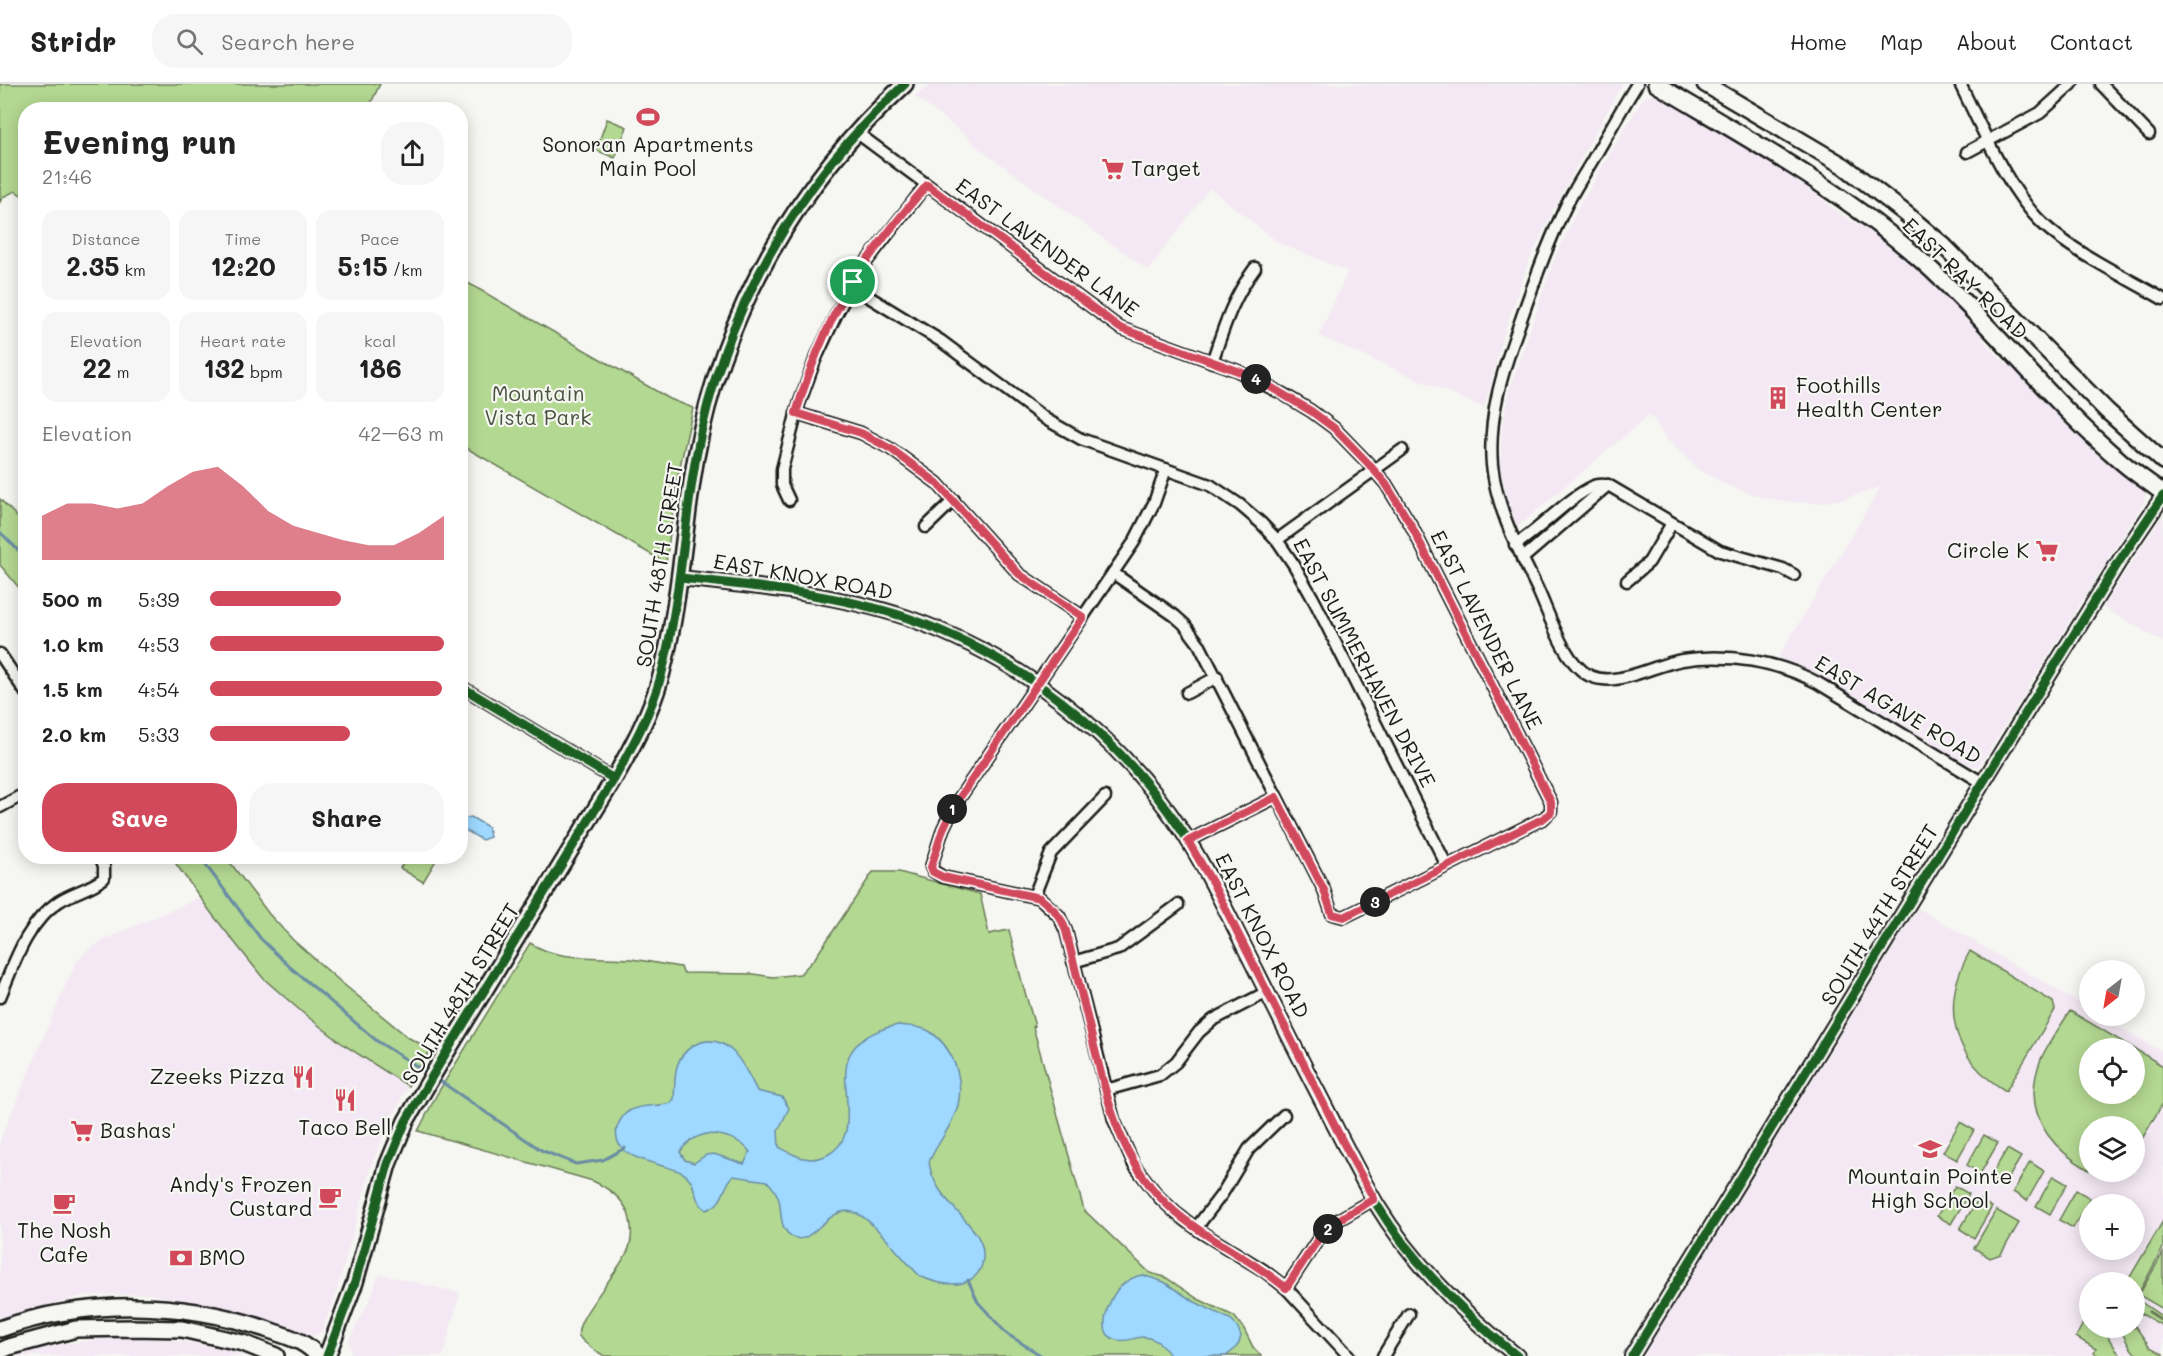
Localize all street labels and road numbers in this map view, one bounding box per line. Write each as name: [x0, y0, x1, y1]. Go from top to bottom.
street label: EAST LAVENDER LANE: [951, 171, 1145, 322]
street label: EAST RAY ROAD: [1898, 211, 2035, 345]
street label: SOUTH 48TH STREET: [629, 460, 688, 669]
street label: EAST LAVENDER LANE: [1425, 525, 1549, 733]
street label: EAST SUMMERHAVEN DRIVE: [1288, 533, 1443, 792]
street label: EAST KNOX ROAD: [712, 546, 895, 605]
street label: EAST AGAVE ROAD: [1811, 648, 1987, 769]
street label: SOUTH 44TH STREET: [1814, 819, 1943, 1010]
street label: EAST KNOX ROAD: [1210, 848, 1317, 1022]
street label: SOUTH 48TH STREET: [395, 898, 525, 1089]

